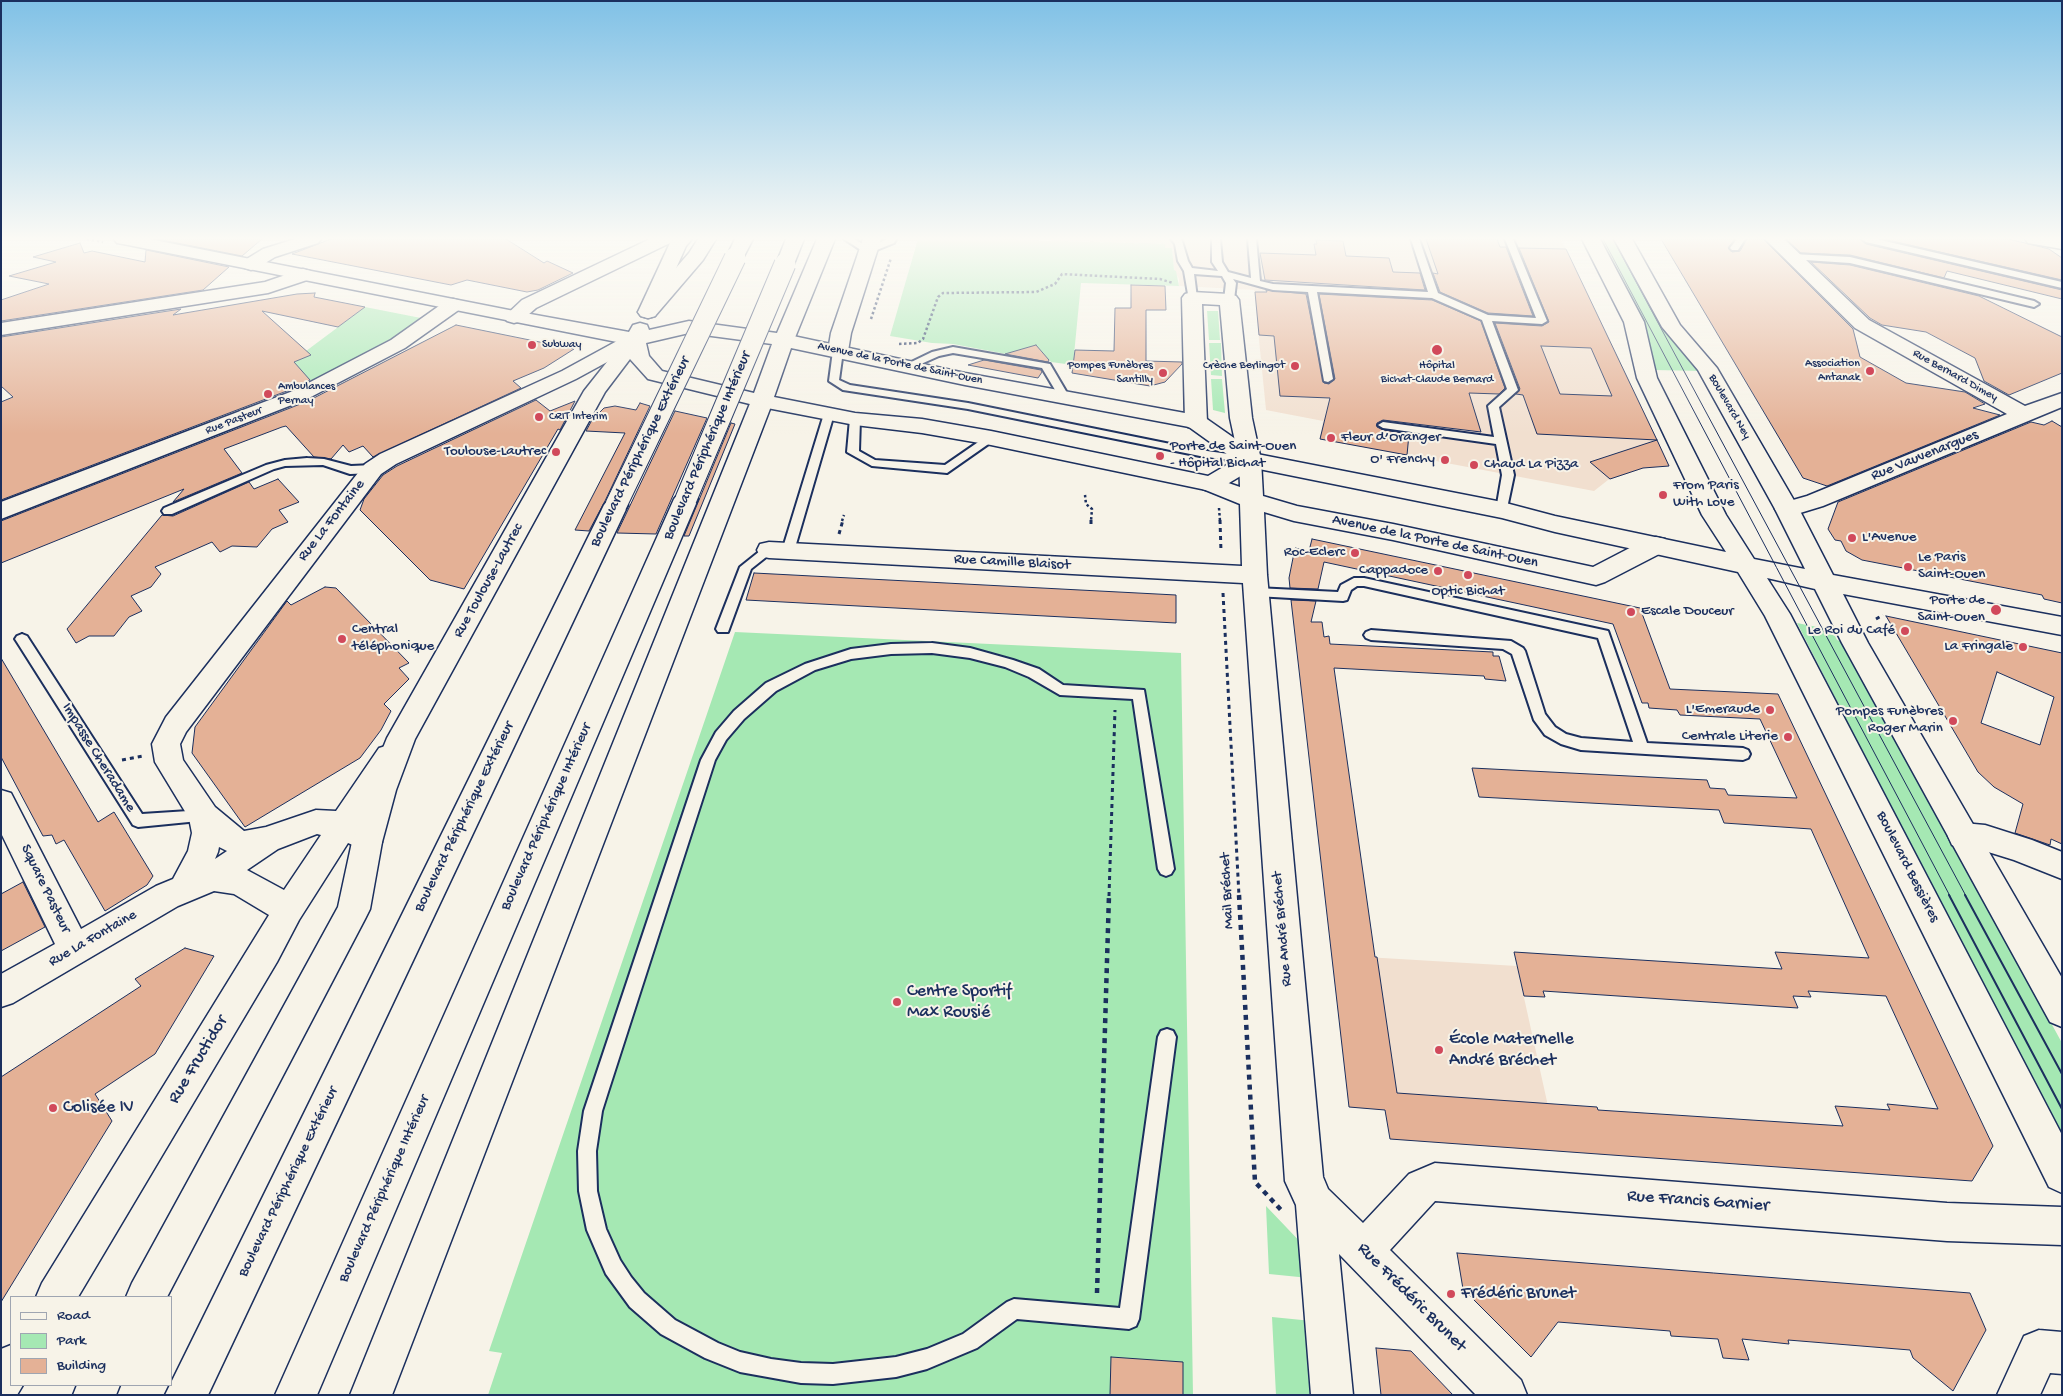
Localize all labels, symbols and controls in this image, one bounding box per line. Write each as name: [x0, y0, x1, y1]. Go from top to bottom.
place label: Subway: [542, 338, 581, 352]
marker: Subway: [526, 339, 538, 351]
street label: Avenue de la Porte de Saint-Ouen: [816, 339, 984, 389]
marker: Hôpital Bichat-Claude Bernard: [1430, 343, 1444, 357]
street label: Rue Bernard Dimey: [1910, 347, 2000, 405]
street label: Boulevard Périphérique Intérieur: [660, 349, 756, 543]
street label: Boulevard Périphérique Extérieur: [587, 354, 695, 550]
place label: Association Antanak: [1805, 357, 1860, 385]
place label: Pompes Funèbres Santilly: [1067, 359, 1153, 387]
place label: Crèche Berlingot: [1203, 359, 1285, 373]
place label: Hôpital Bichat-Claude Bernard: [1381, 359, 1493, 387]
marker: Crèche Berlingot: [1289, 360, 1301, 372]
marker: Association Antanak: [1864, 365, 1876, 377]
marker: Pompes Funèbres Santilly: [1157, 367, 1169, 379]
street label: Boulevard Ney: [1705, 372, 1753, 442]
place label: Ambulances Pernay: [278, 380, 335, 408]
marker: Ambulances Pernay: [262, 388, 274, 400]
street label: Rue Pasteur: [204, 404, 264, 438]
place label: CRIT Interim: [549, 410, 607, 424]
marker: CRIT Interim: [533, 411, 545, 423]
street label: Rue Vauvenargues: [1869, 426, 1981, 486]
place label: Fleur d’Oranger: [1341, 429, 1441, 447]
marker: Fleur d’Oranger: [1325, 432, 1337, 444]
place label: Porte de Saint-Ouen - Hôpital Bichat: [1170, 438, 1296, 473]
place label: Toulouse-Lautrec: [444, 443, 546, 461]
marker: Toulouse-Lautrec: [550, 446, 562, 458]
marker: Porte de Saint-Ouen - Hôpital Bichat: [1154, 450, 1166, 462]
place label: O' Frenchy: [1370, 451, 1435, 469]
marker: O' Frenchy: [1439, 454, 1451, 466]
place label: Chaud La Pizza: [1484, 456, 1578, 474]
marker: Chaud La Pizza: [1468, 459, 1480, 471]
street label: Rue La Fontaine: [295, 477, 369, 565]
place label: From Paris With Love: [1673, 477, 1739, 512]
marker: From Paris With Love: [1657, 489, 1669, 501]
street label: Avenue de la Porte de Saint-Ouen: [1330, 511, 1540, 573]
street label: Rue Toulouse-Lautrec: [450, 521, 528, 641]
place label: L'Avenue: [1862, 529, 1916, 547]
marker: L'Avenue: [1846, 532, 1858, 544]
place label: Roc-Eclerc: [1284, 544, 1345, 562]
marker: Roc-Eclerc: [1349, 547, 1361, 559]
place label: Le Paris Saint-Ouen: [1918, 549, 1985, 584]
street label: Rue Camille Blaisot: [953, 551, 1071, 575]
marker: Le Paris Saint-Ouen: [1902, 561, 1914, 573]
place label: Cappadoce: [1359, 562, 1428, 580]
marker: Cappadoce: [1432, 565, 1444, 577]
marker: Optic Bichat: [1462, 569, 1474, 581]
place label: Optic Bichat: [1432, 583, 1504, 601]
place label: Porte de Saint-Ouen: [1918, 592, 1985, 627]
place label: Escale Douceur: [1641, 603, 1734, 621]
marker: Porte de Saint-Ouen: [1989, 603, 2003, 617]
marker: Escale Douceur: [1625, 606, 1637, 618]
place label: Central téléphonique: [352, 621, 434, 656]
place label: Le Roi du Café: [1808, 622, 1895, 640]
marker: Le Roi du Café: [1899, 625, 1911, 637]
marker: Central téléphonique: [336, 633, 348, 645]
place label: La Fringale: [1944, 638, 2013, 656]
marker: La Fringale: [2017, 641, 2029, 653]
street label: Impasse Cheradame: [57, 700, 139, 816]
place label: L'Emeraude: [1686, 701, 1760, 719]
place label: Pompes Funèbres Roger Marin: [1836, 703, 1943, 738]
marker: L'Emeraude: [1764, 704, 1776, 716]
marker: Pompes Funèbres Roger Marin: [1947, 715, 1959, 727]
street label: Boulevard Périphérique Extérieur: [411, 719, 519, 915]
street label: Boulevard Périphérique Intérieur: [497, 721, 597, 913]
place label: Centrale Literie: [1682, 728, 1778, 746]
marker: Centrale Literie: [1782, 731, 1794, 743]
street label: Boulevard Bessières: [1871, 808, 1943, 926]
street label: Square Pasteur: [16, 842, 74, 936]
street label: Mail Bréchet: [1217, 852, 1239, 930]
street label: Rue André Bréchet: [1269, 871, 1297, 987]
street label: Rue La Fontaine: [46, 907, 140, 971]
place label: Centre Sportif Max Rousié: [907, 981, 1012, 1024]
marker: Centre Sportif Max Rousié: [891, 996, 903, 1008]
street label: Rue Fructidor: [164, 1012, 234, 1108]
place label: École Maternelle André Bréchet: [1449, 1029, 1574, 1072]
marker: École Maternelle André Bréchet: [1433, 1044, 1445, 1056]
street label: Boulevard Périphérique Extérieur: [235, 1084, 343, 1280]
street label: Boulevard Périphérique Intérieur: [335, 1093, 435, 1285]
place label: Colisée IV: [63, 1097, 134, 1119]
marker: Colisée IV: [47, 1102, 59, 1114]
street label: Rue Francis Garnier: [1626, 1186, 1770, 1218]
street label: Rue Frédéric Brunet: [1352, 1239, 1470, 1357]
place label: Frédéric Brunet: [1461, 1283, 1576, 1305]
marker: Frédéric Brunet: [1445, 1288, 1457, 1300]
legend: [10, 1296, 172, 1386]
text: Road: [57, 1307, 90, 1325]
text: Park: [57, 1332, 86, 1350]
text: Building: [57, 1357, 106, 1375]

